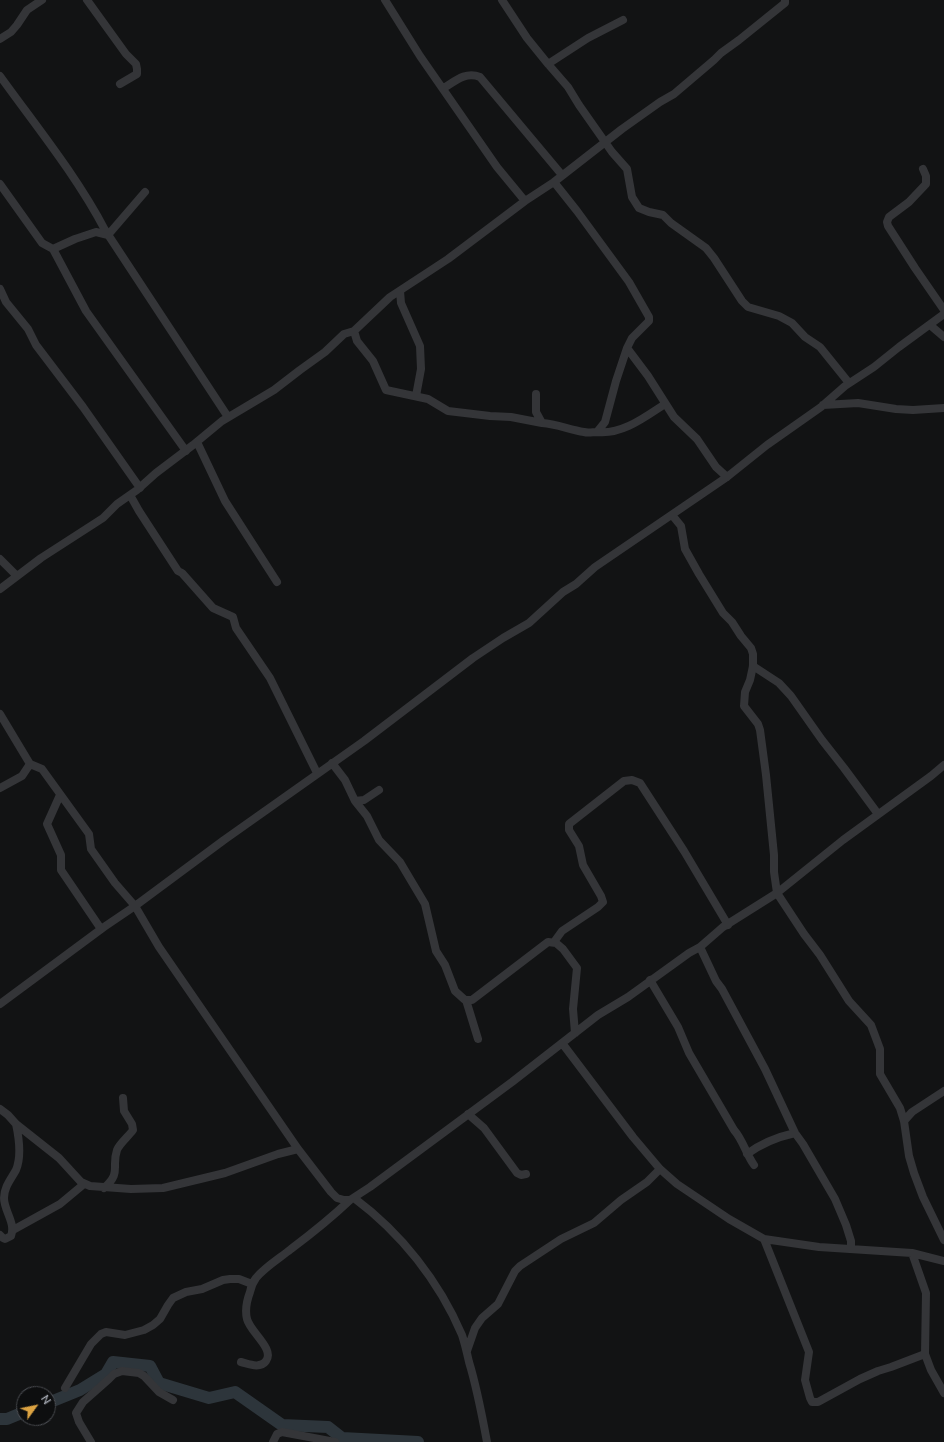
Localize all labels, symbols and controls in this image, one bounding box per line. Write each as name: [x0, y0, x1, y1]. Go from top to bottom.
north arrow: [16, 1386, 56, 1426]
text: N: [37, 1392, 54, 1407]

